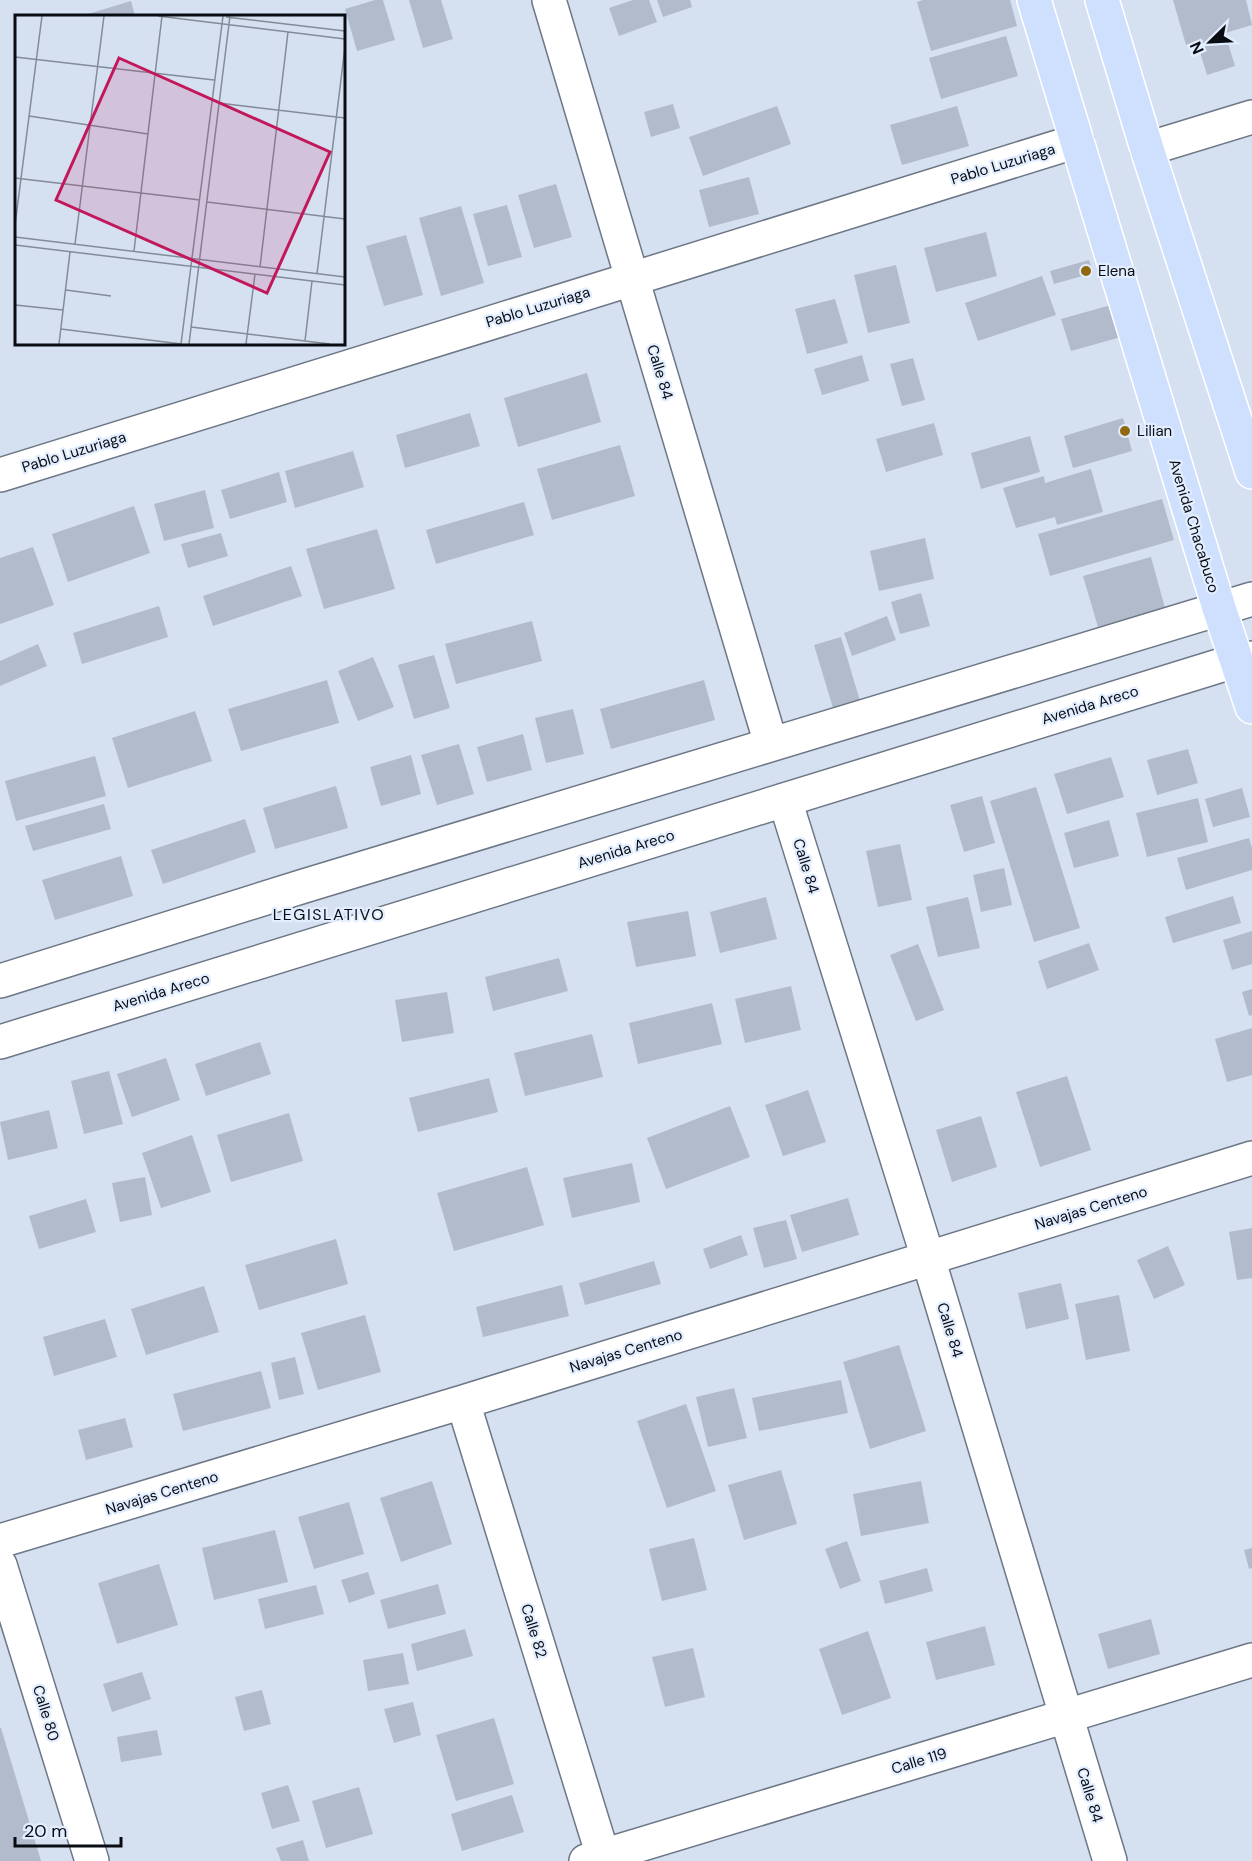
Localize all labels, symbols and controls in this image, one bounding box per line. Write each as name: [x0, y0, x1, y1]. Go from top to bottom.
north arrow: [1180, 12, 1240, 72]
inset map: [15, 15, 345, 345]
text: N: [1185, 38, 1209, 57]
street label: Pablo Luzuriaga: [948, 139, 1058, 189]
place label: Elena: [1098, 261, 1135, 281]
marker: Elena: [1079, 264, 1093, 278]
street label: Pablo Luzuriaga: [483, 282, 593, 332]
street label: Calle 84: [642, 342, 678, 402]
place label: Lilian: [1137, 421, 1172, 441]
marker: Lilian: [1118, 424, 1132, 438]
street label: Pablo Luzuriaga: [19, 427, 129, 477]
street label: Avenida Chacabuco: [1164, 457, 1224, 595]
street label: Avenida Areco: [1039, 681, 1141, 729]
street label: Avenida Areco: [575, 825, 677, 873]
street label: Calle 84: [788, 836, 824, 896]
district label: LEGISLATIVO: [273, 904, 385, 925]
street label: Avenida Areco: [110, 968, 212, 1016]
street label: Navajas Centeno: [1032, 1181, 1150, 1235]
street label: Calle 84: [932, 1300, 968, 1360]
street label: Navajas Centeno: [567, 1324, 685, 1378]
street label: Navajas Centeno: [103, 1466, 221, 1520]
street label: Calle 82: [516, 1601, 552, 1661]
street label: Calle 80: [28, 1683, 64, 1743]
street label: Calle 119: [889, 1743, 949, 1779]
street label: Calle 84: [1072, 1765, 1108, 1825]
scale bar: [15, 1810, 122, 1848]
text: 20 m: [24, 1819, 67, 1843]

